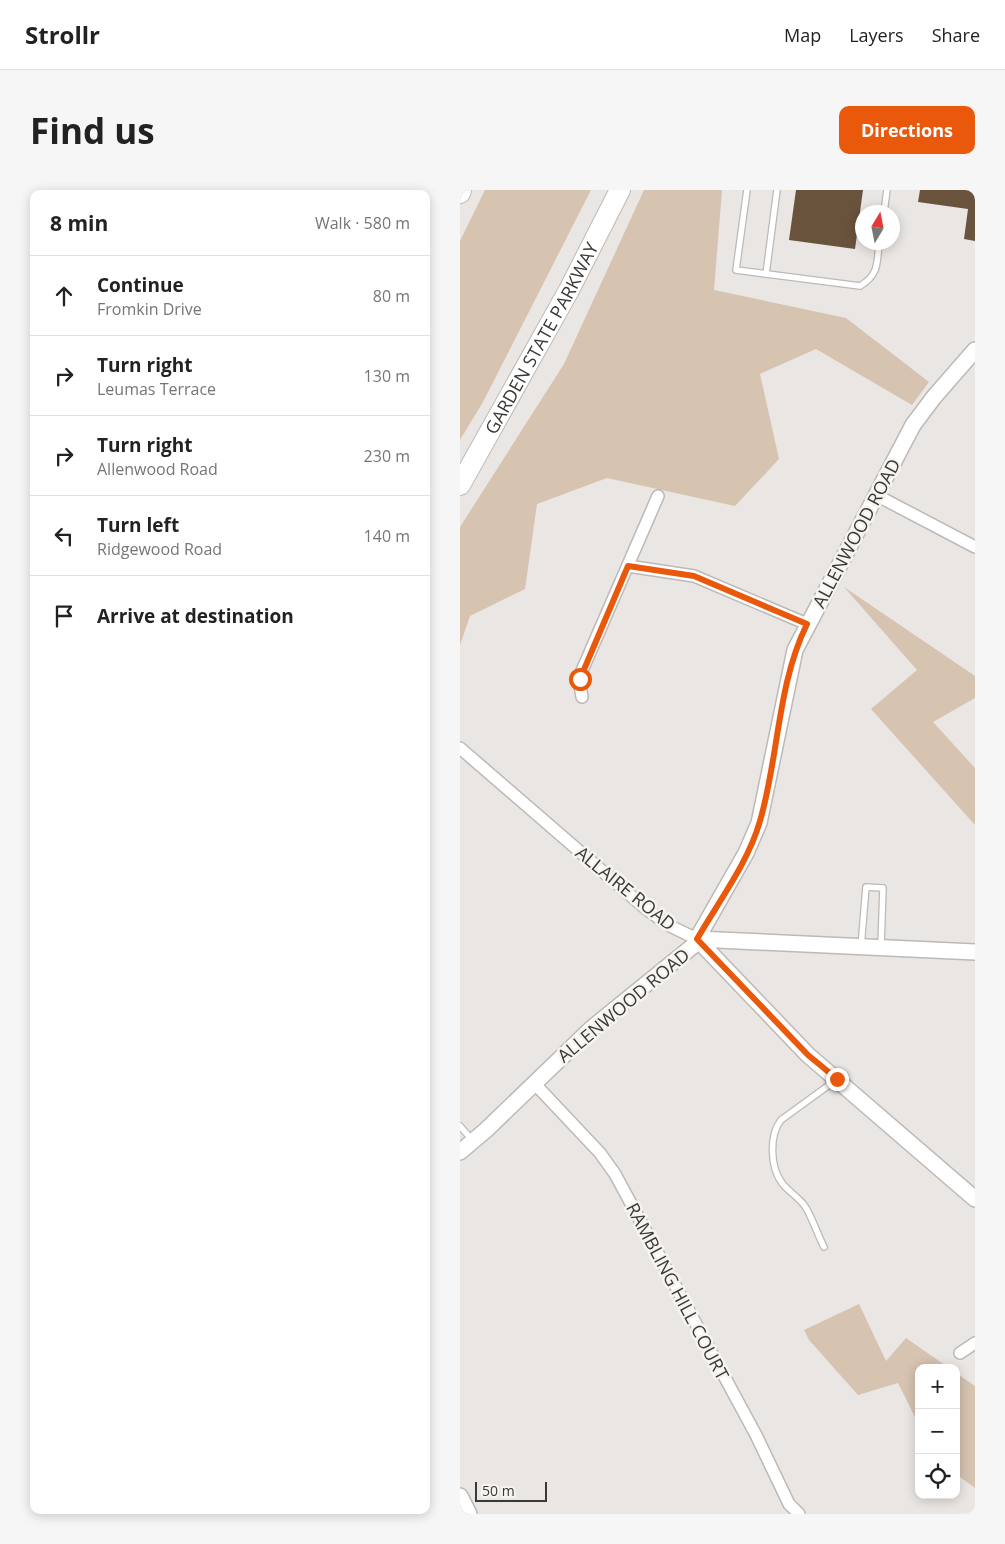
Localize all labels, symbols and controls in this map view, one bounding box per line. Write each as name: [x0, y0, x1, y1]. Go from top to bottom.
text: Strollr: [25, 18, 100, 51]
text: Map: [784, 23, 821, 47]
text: Layers: [849, 23, 904, 47]
text: Share: [932, 23, 980, 47]
button: Directions: [839, 106, 975, 154]
text: Find us: [30, 107, 155, 154]
north arrow: [855, 205, 900, 250]
text: 8 min: [50, 209, 108, 237]
text: Walk · 580 m: [315, 212, 410, 234]
street label: GARDEN STATE PARKWAY: [479, 237, 604, 438]
text: Continue: [97, 272, 184, 298]
icon: ahead: [50, 282, 78, 310]
text: 80 m: [373, 285, 410, 307]
text: Fromkin Drive: [97, 298, 202, 320]
text: Turn right: [97, 352, 192, 378]
icon: right: [50, 362, 78, 390]
text: 130 m: [364, 365, 410, 387]
text: Leumas Terrace: [97, 378, 216, 400]
text: Turn right: [97, 432, 192, 458]
icon: right: [50, 442, 78, 470]
text: 230 m: [364, 445, 410, 467]
street label: ALLENWOOD ROAD: [807, 454, 905, 612]
text: Allenwood Road: [97, 458, 218, 480]
text: Turn left: [97, 512, 179, 538]
icon: left: [50, 522, 78, 550]
text: 140 m: [364, 525, 410, 547]
text: Ridgewood Road: [97, 538, 222, 560]
icon: arrive: [50, 602, 78, 630]
text: Arrive at destination: [97, 603, 294, 629]
route start: [569, 668, 592, 691]
street label: ALLAIRE ROAD: [571, 840, 681, 936]
street label: ALLENWOOD ROAD: [552, 943, 694, 1067]
route end: [826, 1068, 849, 1091]
street label: RAMBLING HILL COURT: [621, 1198, 735, 1384]
map controls: [915, 1364, 960, 1499]
button: +: [915, 1364, 960, 1409]
button: −: [915, 1409, 960, 1454]
button: locate: [915, 1454, 960, 1499]
scale bar: [475, 1479, 548, 1502]
text: 50 m: [482, 1481, 515, 1500]

